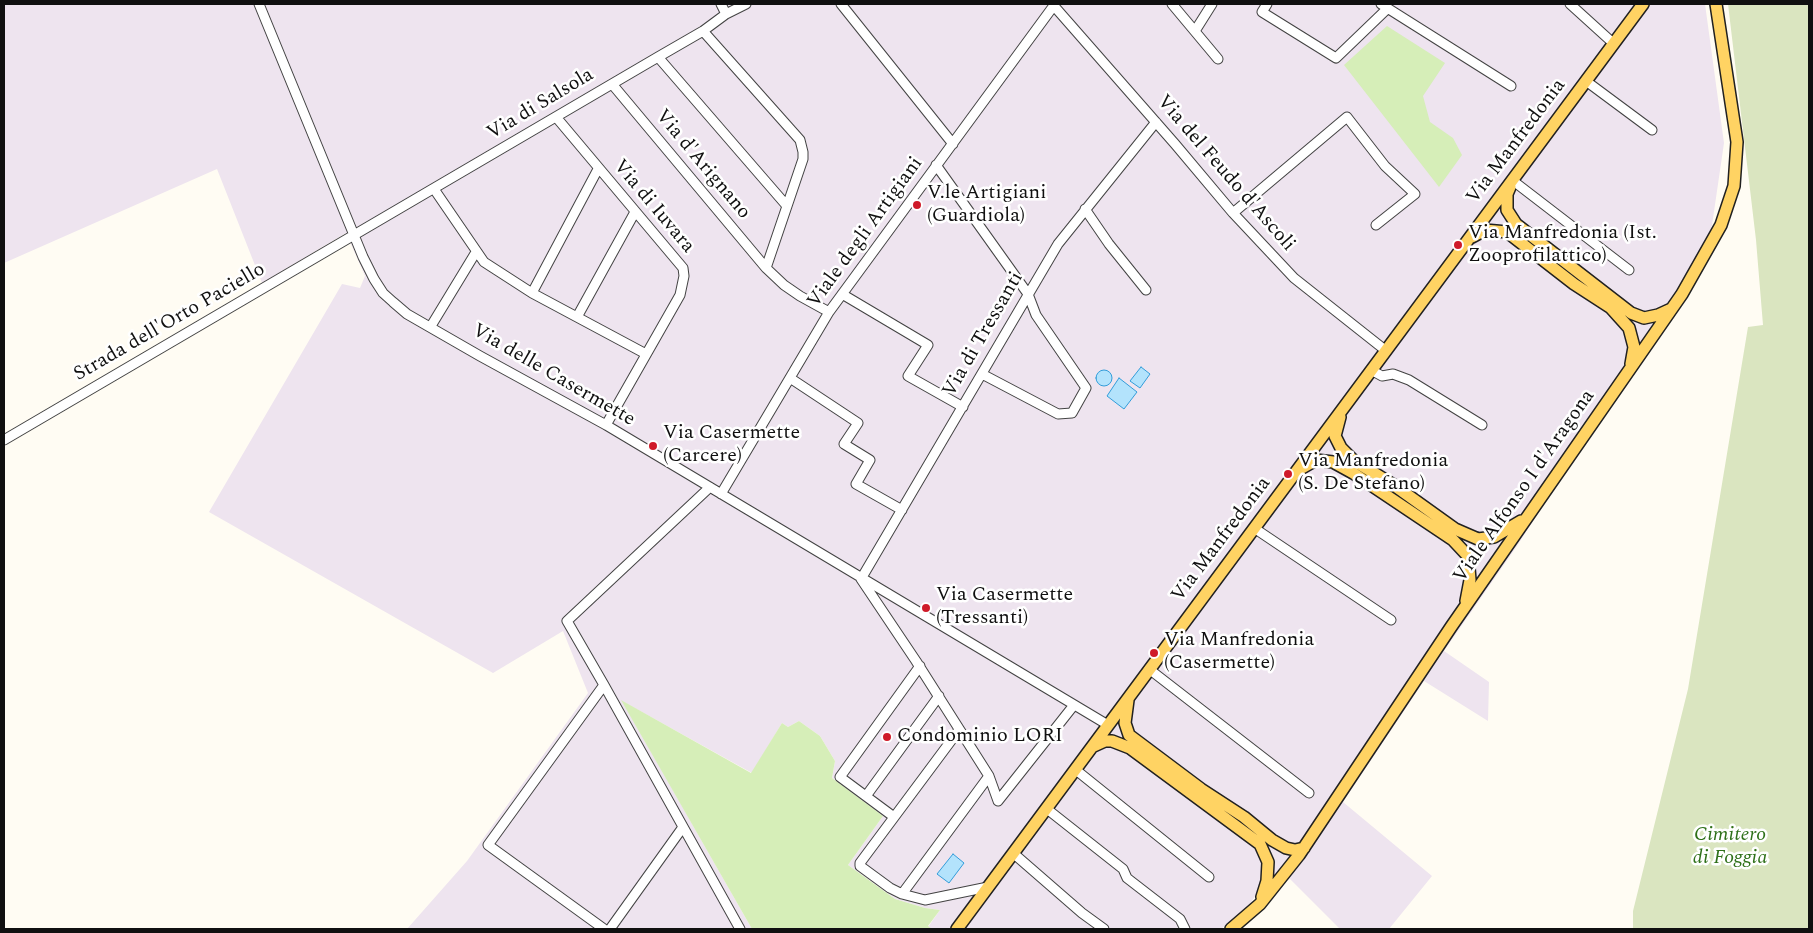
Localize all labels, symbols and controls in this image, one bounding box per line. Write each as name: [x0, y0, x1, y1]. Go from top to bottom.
street label: Via di Salsola: [483, 64, 599, 146]
street label: Via Manfredonia: [1462, 75, 1572, 209]
street label: Via del Feudo d'Ascoli: [1151, 91, 1299, 257]
street label: Via d'Arignano: [649, 105, 755, 225]
street label: Viale degli Artigiani: [803, 153, 929, 313]
street label: Via di Iuvara: [607, 155, 699, 259]
place label: V.le Artigiani (Guardiola): [927, 182, 1046, 229]
marker: V.le Artigiani (Guardiola): [911, 199, 923, 211]
place label: Via Manfredonia (Ist. Zooprofilattico): [1468, 222, 1657, 269]
marker: Via Manfredonia (Ist. Zooprofilattico): [1452, 239, 1464, 251]
street label: Strada dell'Orto Paciello: [70, 258, 270, 388]
street label: Via di Tressanti: [938, 268, 1030, 402]
street label: Via delle Casermette: [467, 320, 639, 432]
street label: Viale Alfonso I d'Aragona: [1449, 386, 1601, 588]
place label: Via Casermette (Carcere): [663, 422, 800, 469]
marker: Via Casermette (Carcere): [647, 440, 659, 452]
place label: Via Manfredonia (S. De Stefano): [1298, 450, 1448, 497]
marker: Via Manfredonia (S. De Stefano): [1282, 468, 1294, 480]
street label: Via Manfredonia: [1167, 473, 1277, 607]
place label: Via Casermette (Tressanti): [936, 584, 1073, 631]
marker: Via Casermette (Tressanti): [920, 602, 932, 614]
place label: Via Manfredonia (Casermette): [1164, 629, 1314, 676]
marker: Via Manfredonia (Casermette): [1148, 647, 1160, 659]
place label: Condominio LORI: [897, 725, 1063, 749]
marker: Condominio LORI: [881, 731, 893, 743]
park label: Cimitero di Foggia: [1693, 824, 1767, 871]

